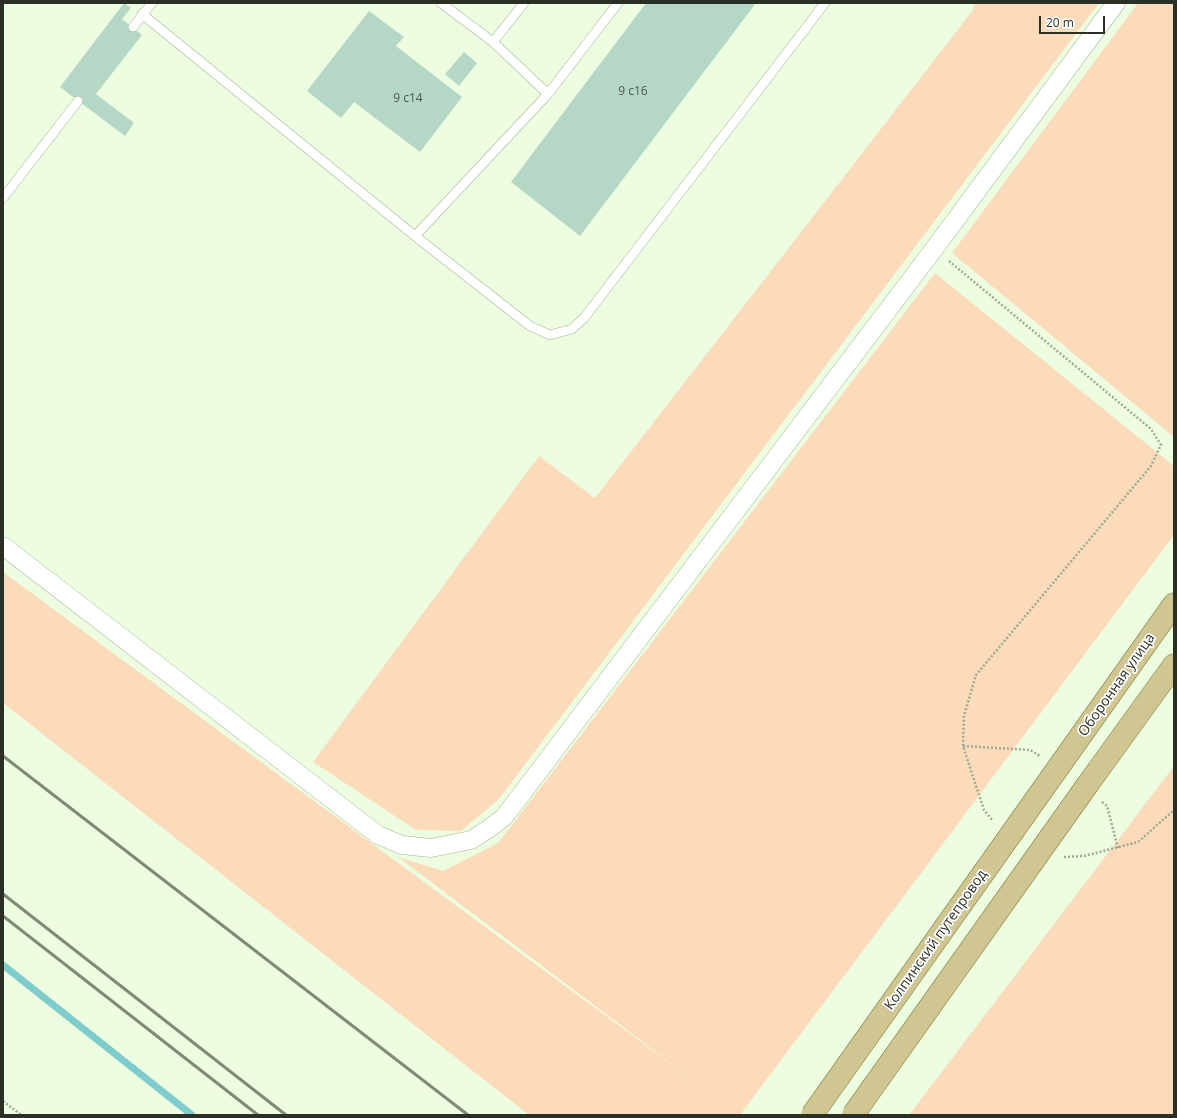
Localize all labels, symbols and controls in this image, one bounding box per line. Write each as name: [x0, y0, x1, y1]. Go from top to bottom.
scale bar: [1041, 8, 1107, 34]
text: 20 m: [1046, 14, 1074, 31]
house number: 9 с16: [618, 85, 648, 99]
house number: 9 с14: [393, 92, 423, 106]
street label: Оборонная улица: [1075, 630, 1159, 740]
street label: Колпинский путепровод: [881, 867, 991, 1013]

